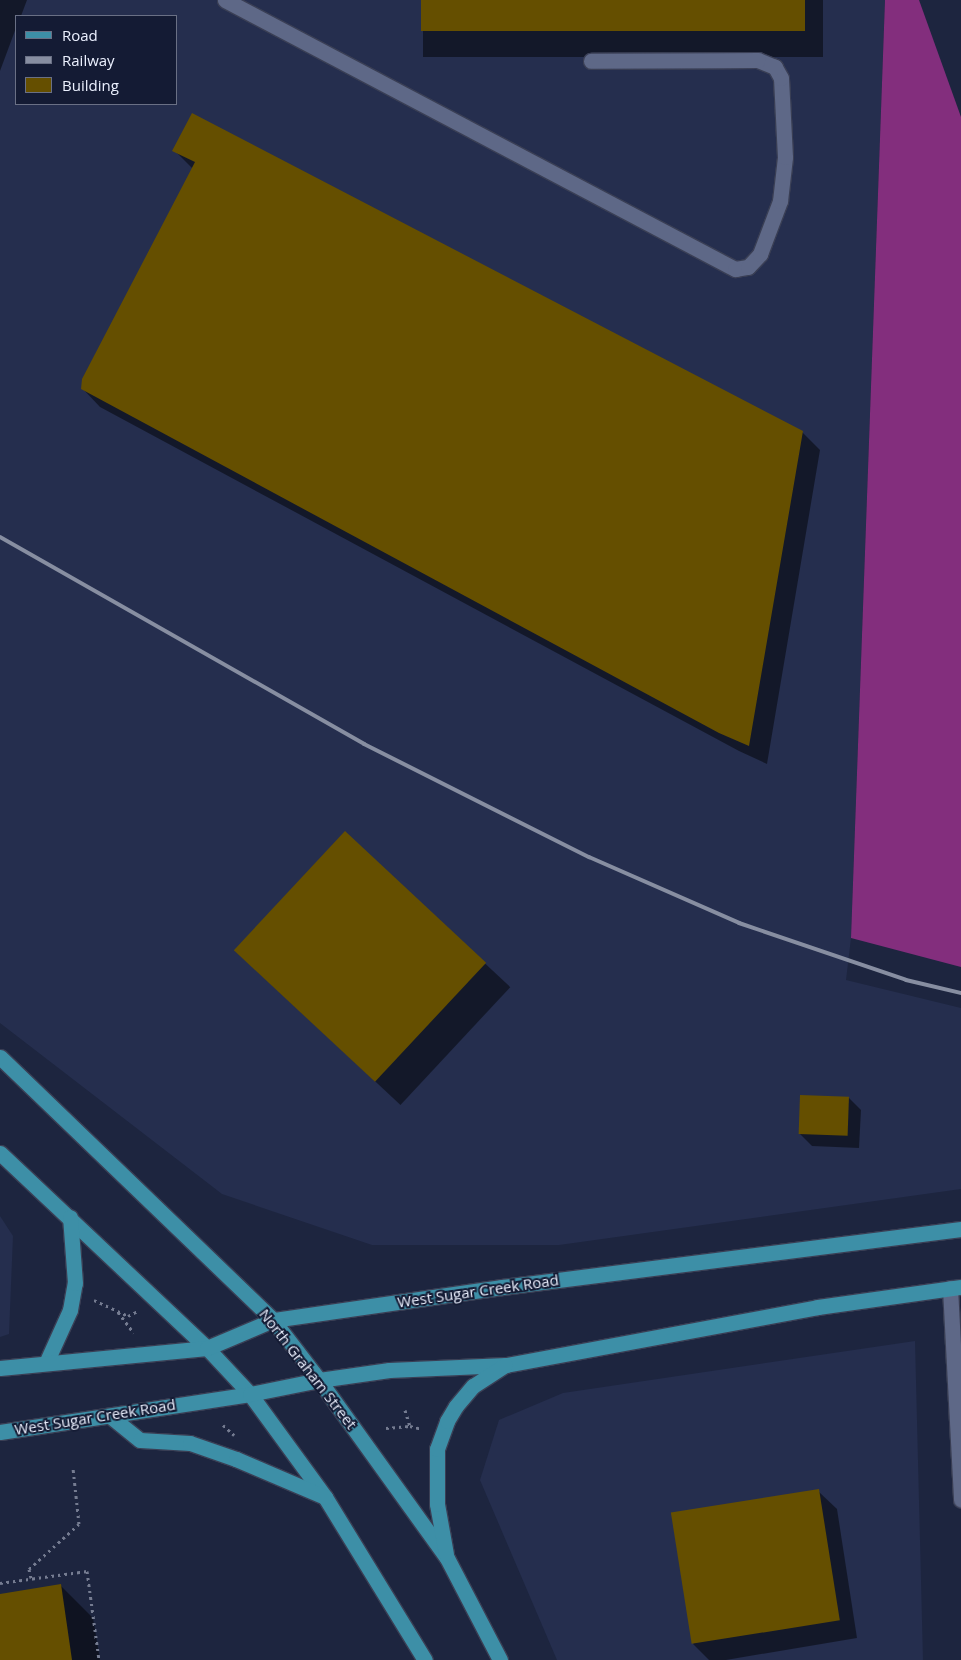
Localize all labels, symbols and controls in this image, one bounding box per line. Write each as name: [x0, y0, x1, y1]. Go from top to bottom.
legend: [15, 15, 178, 105]
text: Road: [62, 25, 98, 45]
text: Railway: [62, 50, 115, 70]
text: Building: [62, 75, 119, 95]
street label: West Sugar Creek Road: [396, 1271, 560, 1311]
street label: North Graham Street: [256, 1305, 360, 1433]
street label: West Sugar Creek Road: [13, 1395, 177, 1439]

